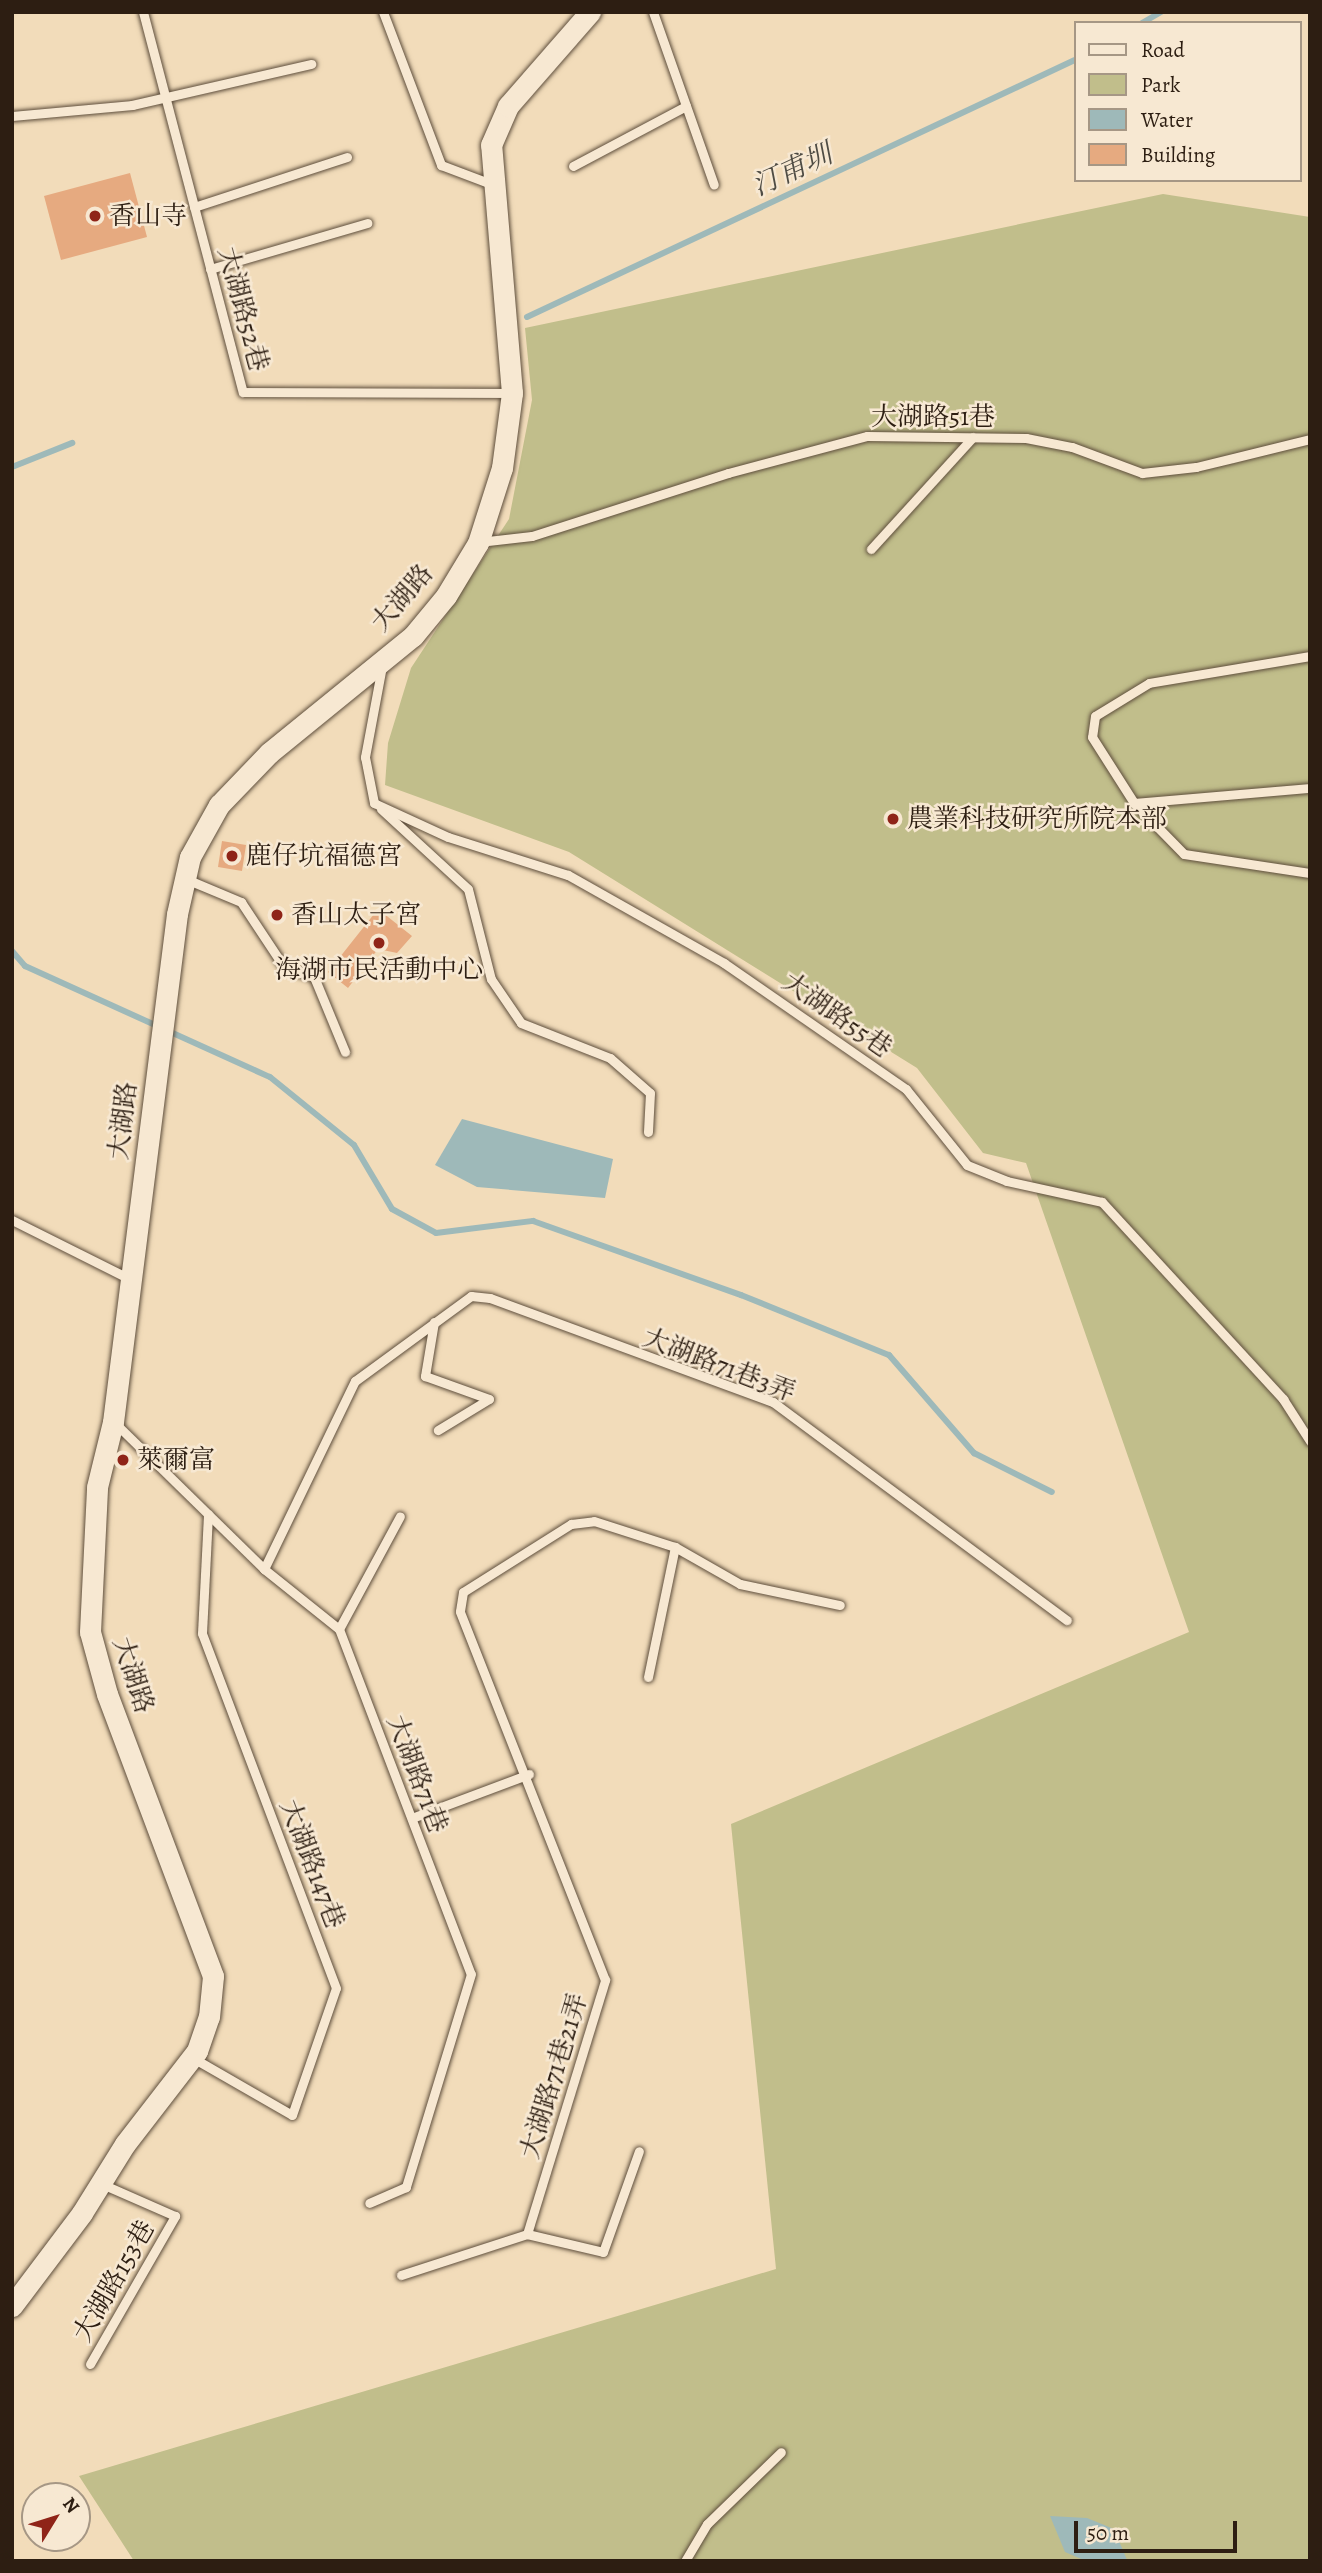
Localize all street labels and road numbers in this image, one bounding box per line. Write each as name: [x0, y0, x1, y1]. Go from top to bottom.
street label: 大湖路52巷: [211, 243, 275, 375]
street label: 大湖路51巷: [871, 401, 995, 433]
street label: 大湖路: [365, 558, 439, 638]
street label: 大湖路55巷: [776, 966, 898, 1064]
street label: 大湖路: [103, 1080, 143, 1162]
street label: 大湖路71巷3弄: [638, 1322, 800, 1408]
street label: 大湖路: [106, 1633, 160, 1717]
street label: 大湖路71巷: [380, 1711, 454, 1837]
street label: 大湖路147巷: [273, 1795, 351, 1933]
street label: 大湖路71巷21弄: [514, 1990, 594, 2162]
street label: 大湖路153巷: [67, 2215, 161, 2347]

